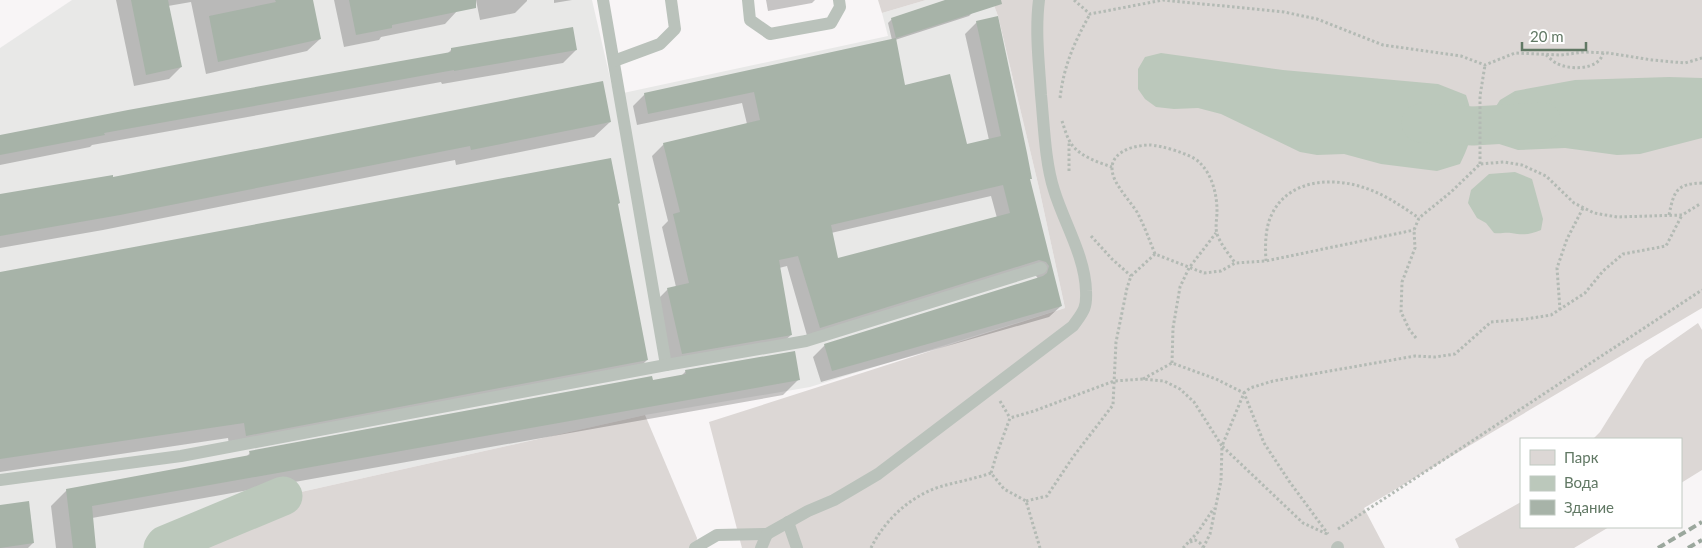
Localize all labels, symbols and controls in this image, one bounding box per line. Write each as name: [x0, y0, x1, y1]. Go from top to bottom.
scale bar: [1522, 20, 1586, 52]
text: 20 m: [1530, 27, 1564, 45]
legend: [1520, 438, 1682, 528]
text: Парк: [1564, 448, 1599, 466]
text: Вода: [1564, 473, 1599, 491]
text: Здание: [1564, 498, 1614, 516]

